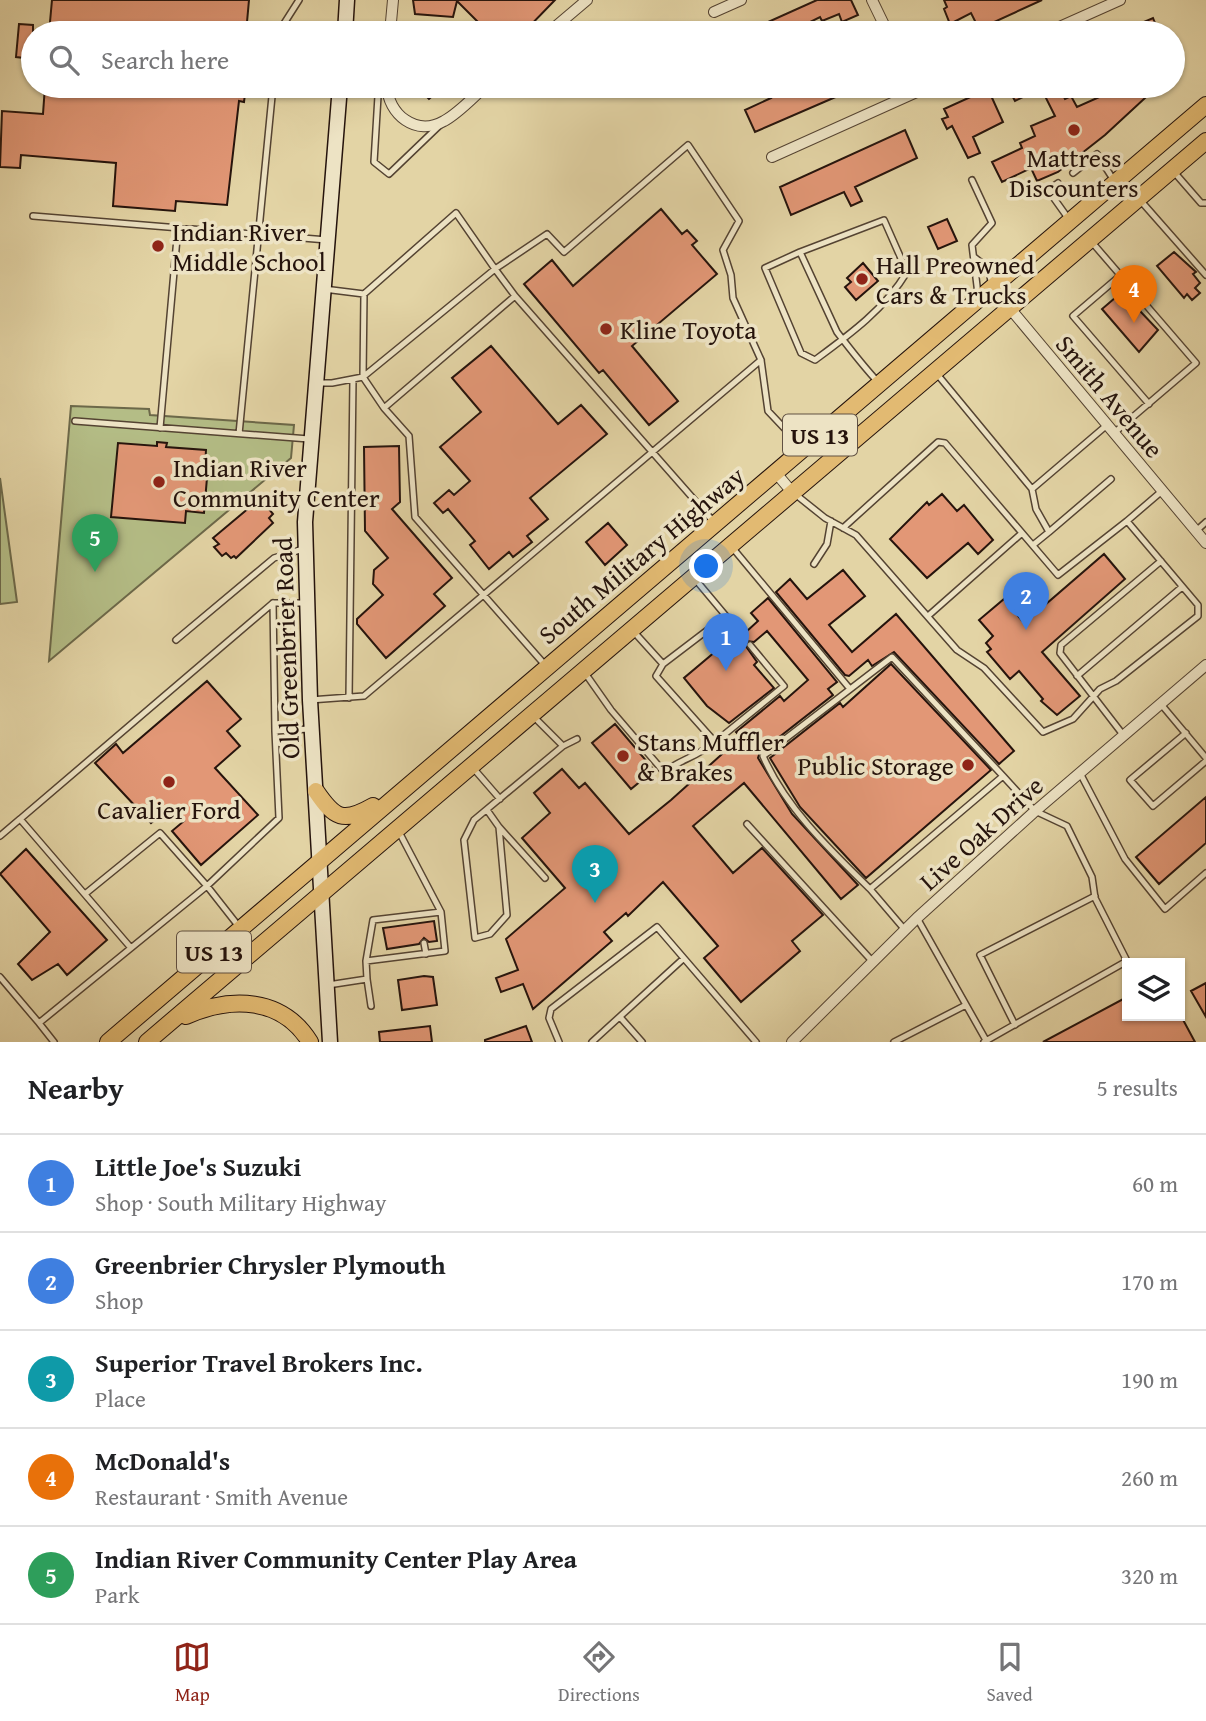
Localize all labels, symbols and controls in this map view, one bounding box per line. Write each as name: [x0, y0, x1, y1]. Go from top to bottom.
search box: [21, 21, 1185, 98]
text: Search here: [101, 40, 229, 79]
icon: search: [45, 41, 83, 79]
marker: Mattress Discounters: [1066, 122, 1082, 138]
place label: Mattress Discounters: [1009, 138, 1139, 207]
place label: Indian River Middle School: [172, 212, 326, 281]
marker: Indian River Middle School: [150, 238, 166, 254]
place label: Hall Preowned Cars & Trucks: [876, 245, 1034, 314]
pin: 4: [1111, 265, 1157, 323]
marker: Hall Preowned Cars & Trucks: [854, 271, 870, 287]
place label: Kline Toyota: [620, 310, 757, 349]
marker: Kline Toyota: [598, 321, 614, 337]
street label: Smith Avenue: [1047, 326, 1173, 466]
road number: US 13: [783, 414, 857, 456]
place label: Indian River Community Center: [173, 448, 380, 517]
street label: South Military Highway: [529, 457, 753, 653]
marker: Indian River Community Center: [151, 474, 167, 490]
pin: 5: [72, 514, 118, 572]
street label: Old Greenbrier Road: [263, 536, 309, 760]
your location: [689, 549, 723, 583]
pin: 2: [1003, 572, 1049, 630]
pin: 1: [703, 613, 749, 671]
place label: Stans Muffler & Brakes: [637, 722, 784, 791]
place label: Public Storage: [798, 746, 954, 785]
marker: Stans Muffler & Brakes: [615, 748, 631, 764]
marker: Public Storage: [960, 757, 976, 773]
street label: Live Oak Drive: [910, 766, 1052, 900]
marker: Cavalier Ford: [161, 774, 177, 790]
place label: Cavalier Ford: [97, 790, 241, 829]
pin: 3: [572, 845, 618, 903]
road number: US 13: [177, 932, 251, 972]
map controls: [1122, 958, 1185, 1021]
button: layers: [1122, 958, 1185, 1021]
text: Nearby: [28, 1066, 124, 1110]
text: 5 results: [1097, 1071, 1178, 1104]
text: Little Joe's Suzuki: [95, 1147, 301, 1186]
text: 1: [45, 1167, 57, 1200]
text: 60 m: [1132, 1167, 1178, 1200]
text: Shop · South Military Highway: [95, 1186, 386, 1219]
text: Greenbrier Chrysler Plymouth: [95, 1245, 446, 1284]
text: 2: [45, 1265, 57, 1298]
text: 170 m: [1121, 1265, 1178, 1298]
text: Shop: [95, 1284, 143, 1317]
text: Superior Travel Brokers Inc.: [95, 1343, 423, 1382]
text: 3: [45, 1363, 57, 1396]
text: 190 m: [1121, 1363, 1178, 1396]
text: Place: [95, 1382, 146, 1415]
text: McDonald's: [95, 1441, 230, 1480]
text: 4: [45, 1461, 57, 1494]
text: 260 m: [1121, 1461, 1178, 1494]
text: Restaurant · Smith Avenue: [95, 1480, 348, 1513]
text: Indian River Community Center Play Area: [95, 1539, 577, 1578]
text: 5: [45, 1559, 57, 1592]
text: 320 m: [1121, 1559, 1178, 1592]
text: Park: [95, 1578, 139, 1611]
tab: Map: [173, 1638, 211, 1708]
tab: Directions: [558, 1638, 640, 1708]
tab: Saved: [987, 1638, 1033, 1708]

